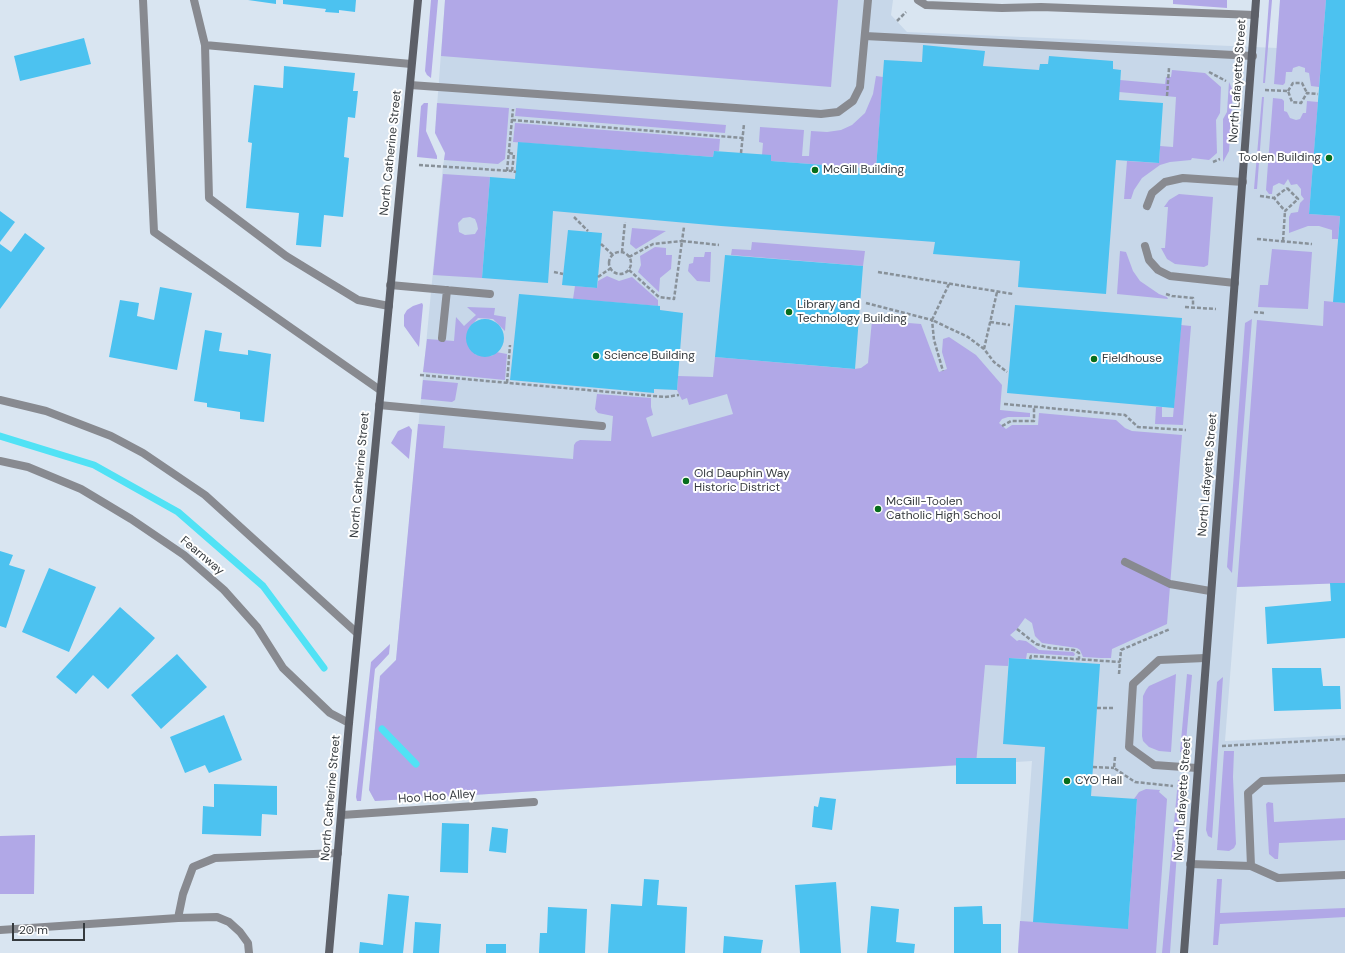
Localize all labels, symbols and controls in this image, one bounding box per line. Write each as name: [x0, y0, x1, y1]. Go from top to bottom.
street label: North Lafayette Street: [1227, 19, 1249, 143]
street label: North Catherine Street: [377, 89, 405, 217]
place label: Toolen Building: [1238, 151, 1321, 165]
marker: Toolen Building: [1324, 153, 1334, 163]
place label: McGill Building: [823, 163, 904, 177]
marker: McGill Building: [810, 165, 820, 175]
place label: Library and Technology Building: [797, 298, 907, 326]
marker: Library and Technology Building: [784, 307, 794, 317]
place label: Science Building: [604, 349, 695, 363]
marker: Science Building: [591, 351, 601, 361]
place label: Fieldhouse: [1102, 352, 1162, 366]
marker: Fieldhouse: [1089, 354, 1099, 364]
street label: North Catherine Street: [347, 411, 373, 539]
street label: North Lafayette Street: [1195, 413, 1221, 537]
place label: Old Dauphin Way Historic District: [694, 467, 790, 495]
marker: Old Dauphin Way Historic District: [681, 476, 691, 486]
place label: McGill-Toolen Catholic High School: [886, 495, 1001, 523]
marker: McGill-Toolen Catholic High School: [873, 504, 883, 514]
street label: Fearnway: [177, 534, 227, 578]
street label: North Catherine Street: [318, 734, 344, 862]
street label: North Lafayette Street: [1172, 737, 1194, 861]
place label: CYO Hall: [1075, 774, 1122, 788]
marker: CYO Hall: [1062, 776, 1072, 786]
street label: Hoo Hoo Alley: [398, 787, 476, 807]
scale bar: [14, 915, 87, 941]
text: 20 m: [19, 922, 48, 938]

